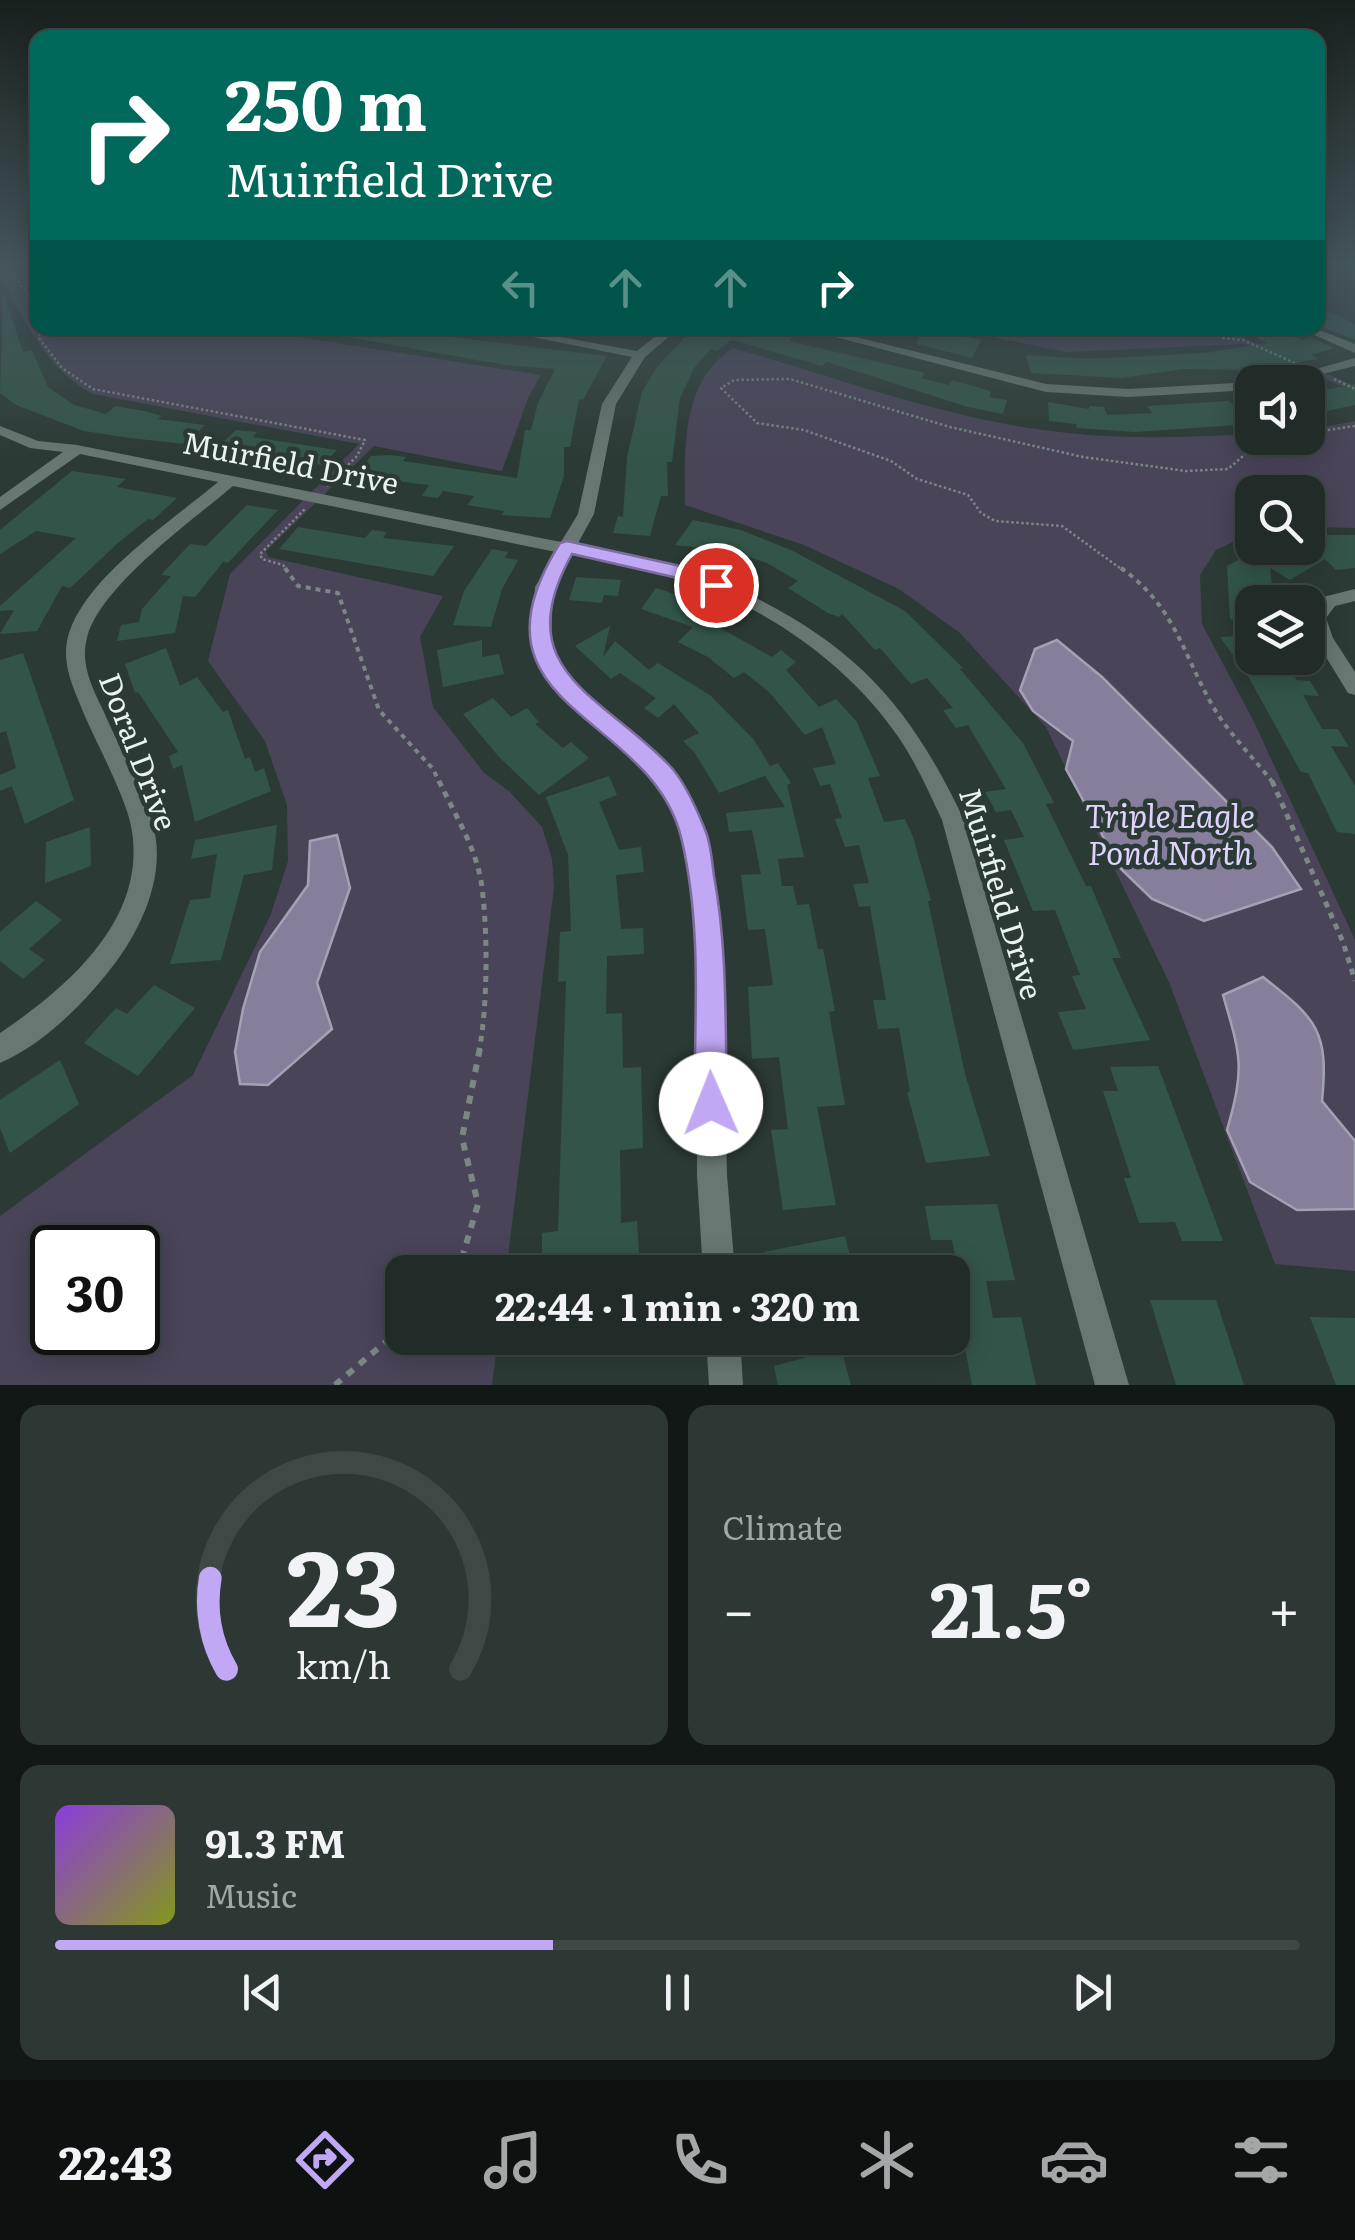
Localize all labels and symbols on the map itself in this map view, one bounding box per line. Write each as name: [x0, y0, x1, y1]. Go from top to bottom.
street label: Muirfield Drive: [179, 419, 403, 503]
pin: [674, 543, 759, 628]
street label: Doral Drive: [90, 666, 190, 836]
street label: Muirfield Drive: [950, 782, 1056, 1004]
water label: Triple Eagle Pond North: [1085, 790, 1255, 875]
position arrow: [659, 1052, 763, 1156]
speed limit sign: 30: [30, 1225, 160, 1355]

